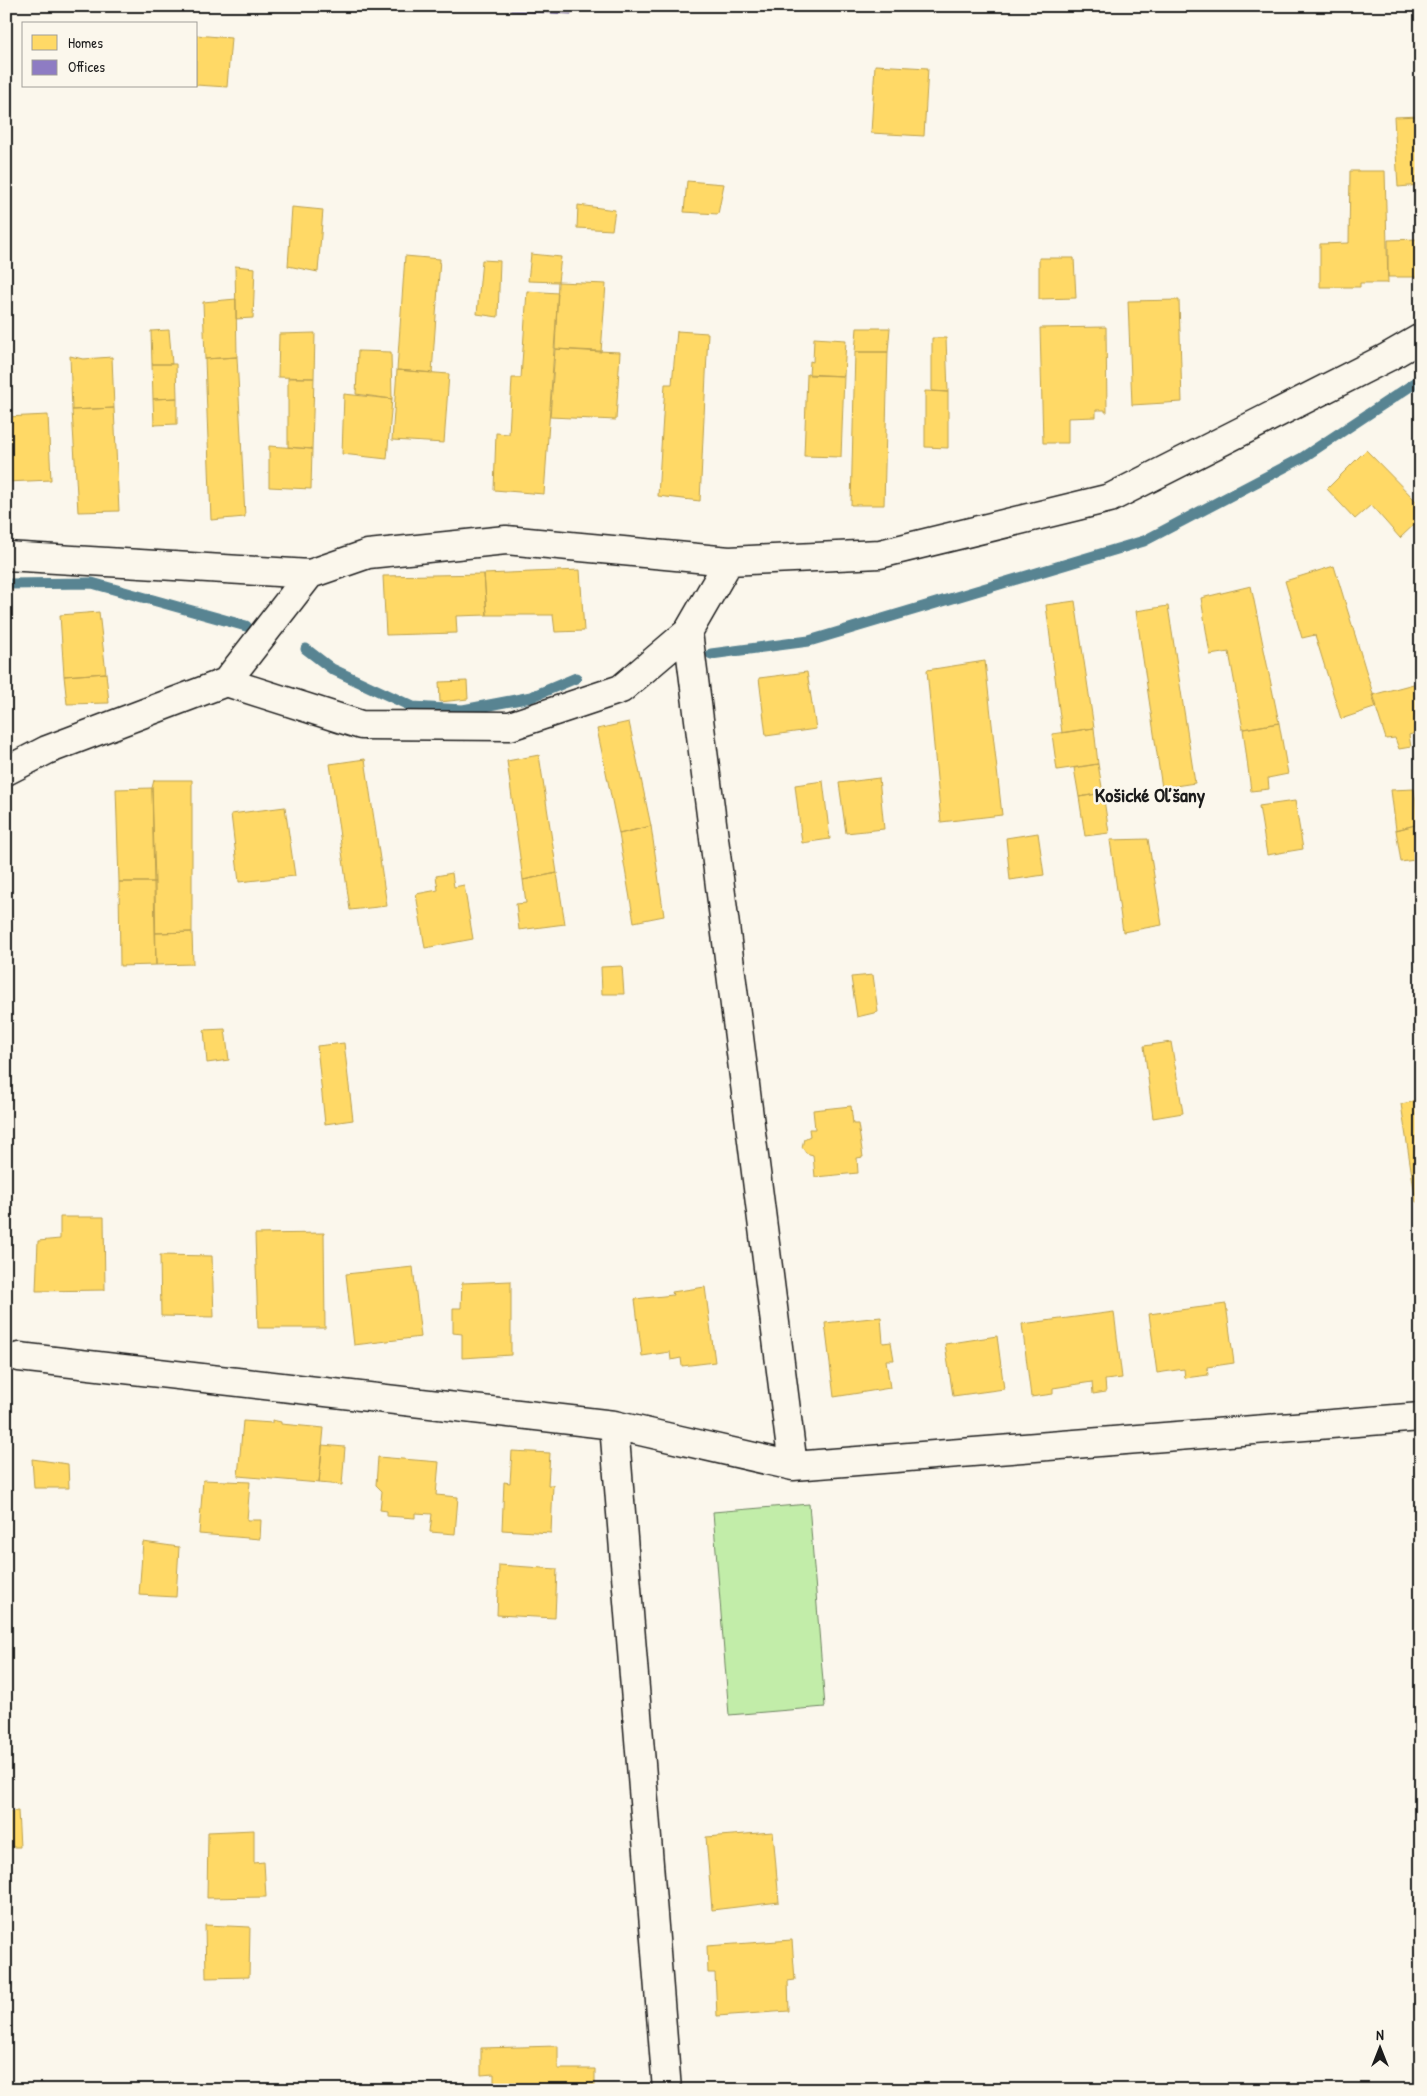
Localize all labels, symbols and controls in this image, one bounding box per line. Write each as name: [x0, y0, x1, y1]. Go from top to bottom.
legend: [22, 22, 198, 88]
text: Homes: [68, 32, 103, 53]
text: Offices: [68, 56, 105, 77]
district label: Košické Oľšany: [1095, 781, 1206, 809]
north arrow: [1354, 2024, 1404, 2074]
text: N: [1376, 2025, 1384, 2044]

